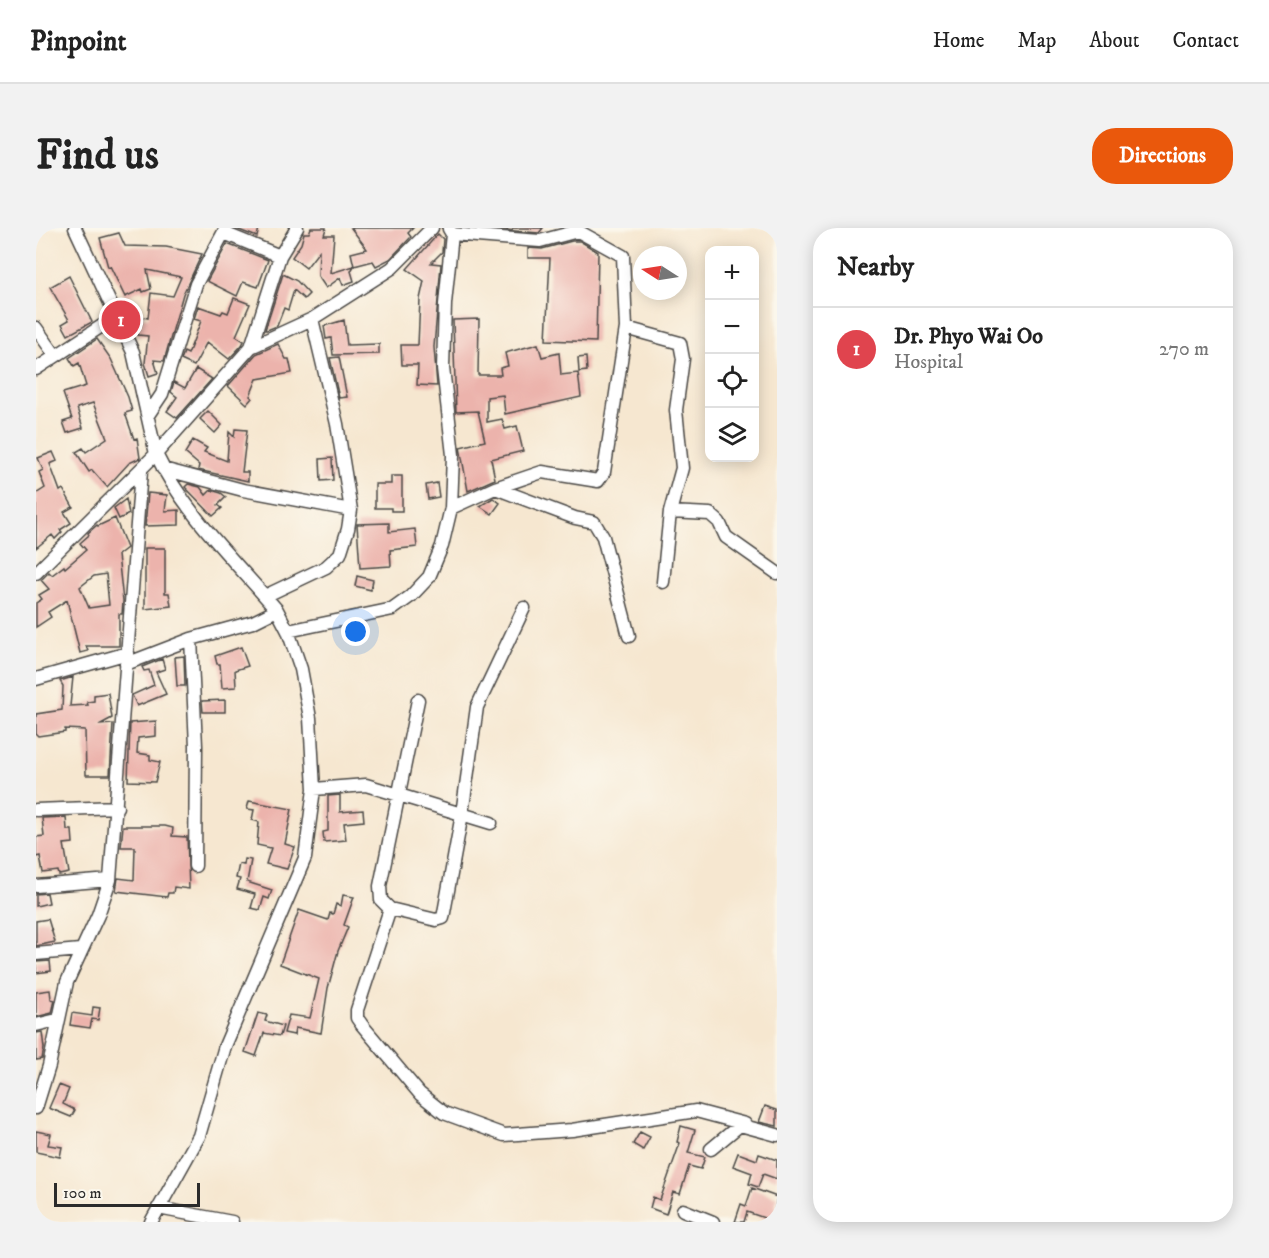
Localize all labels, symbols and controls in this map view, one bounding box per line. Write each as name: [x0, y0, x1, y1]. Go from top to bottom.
text: Pinpoint: [30, 24, 126, 59]
text: Home: [933, 28, 985, 54]
text: Map: [1018, 28, 1056, 54]
text: About: [1089, 28, 1140, 54]
text: Contact: [1173, 28, 1239, 54]
button: Directions: [1092, 128, 1233, 184]
text: Find us: [36, 130, 159, 182]
north arrow: [633, 246, 687, 300]
map controls: [705, 246, 759, 462]
button: +: [705, 246, 759, 300]
text: Nearby: [837, 251, 914, 284]
pin: 1: [102, 298, 140, 343]
button: −: [705, 300, 759, 354]
text: Dr. Phyo Wai Oo: [894, 323, 1043, 350]
text: 1: [853, 337, 860, 362]
text: 270 m: [1159, 337, 1209, 362]
text: Hospital: [894, 350, 963, 375]
button: locate: [705, 354, 759, 408]
button: layers: [705, 408, 759, 462]
your location: [341, 617, 370, 646]
scale bar: [54, 1180, 200, 1208]
text: 100 m: [63, 1183, 102, 1203]

